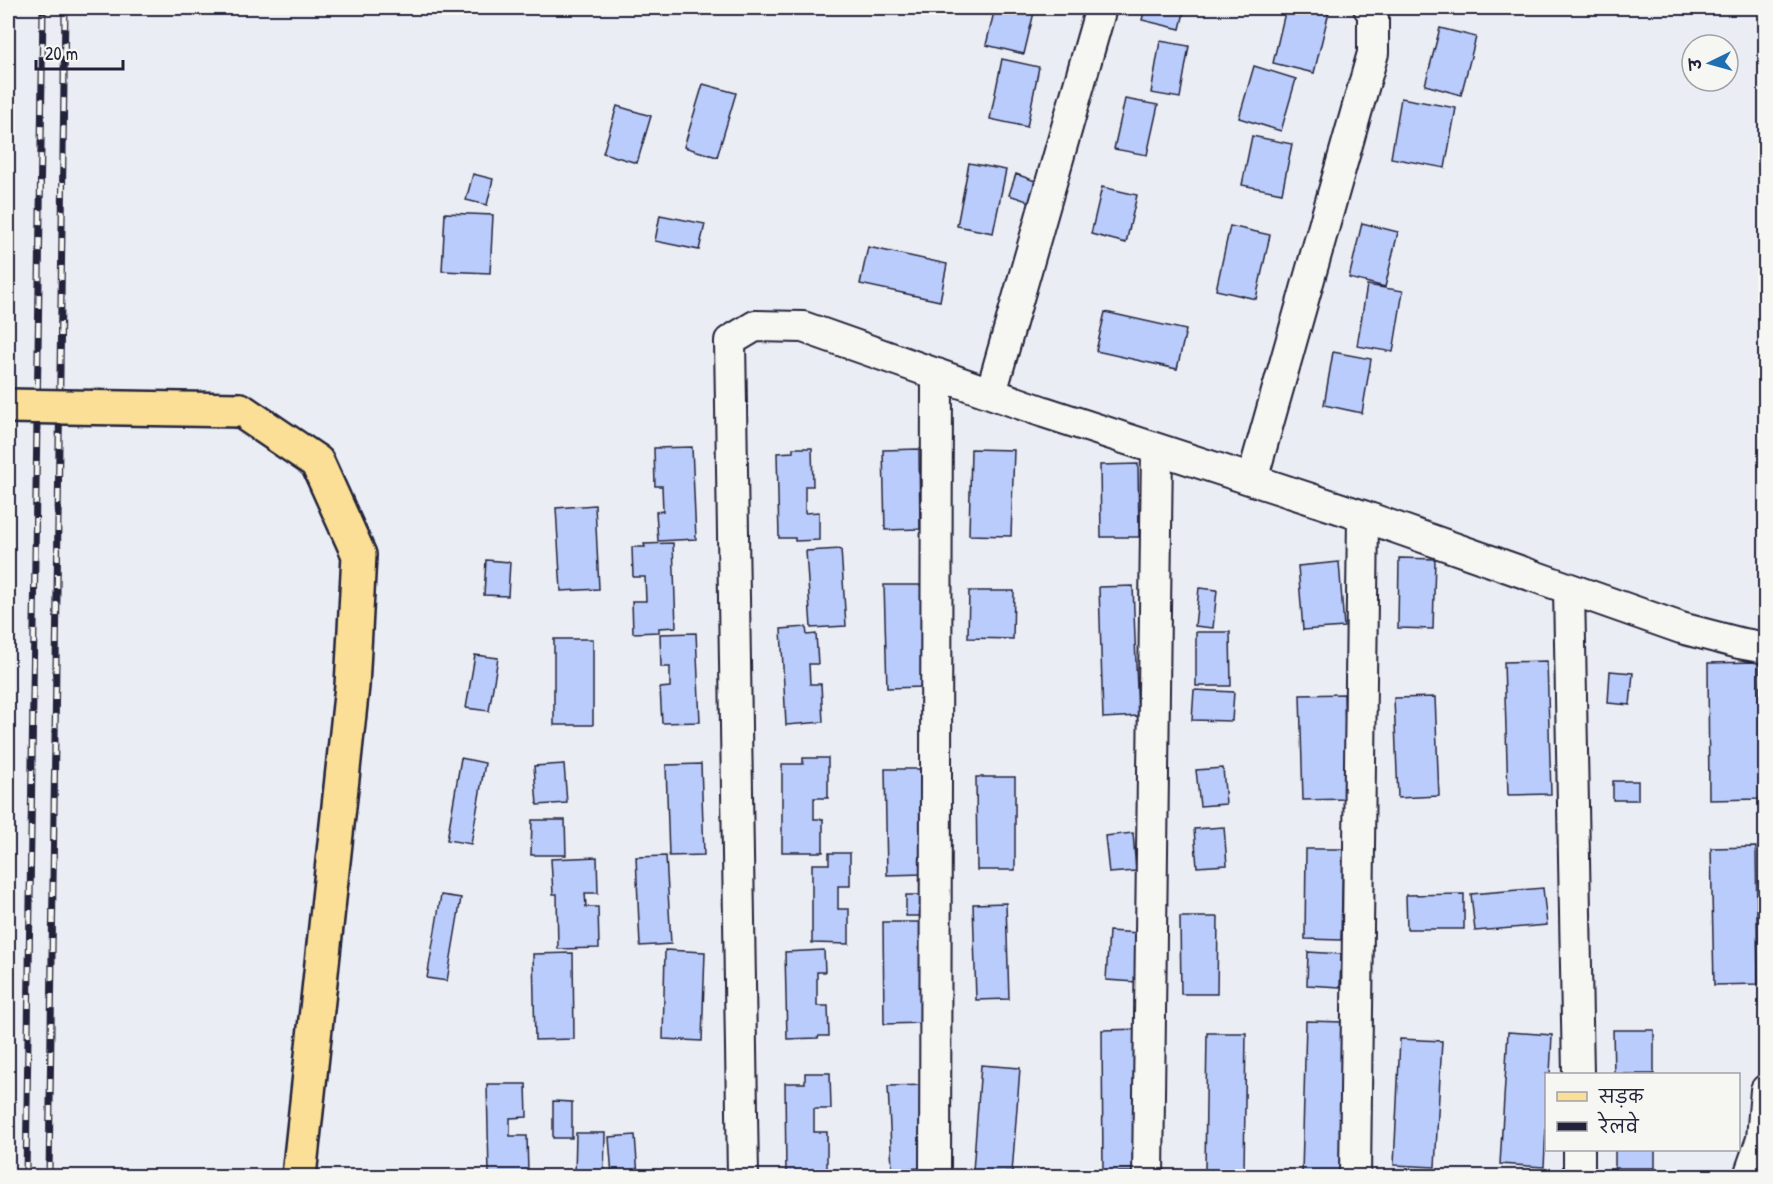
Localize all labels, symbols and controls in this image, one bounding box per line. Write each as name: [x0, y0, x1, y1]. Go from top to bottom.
scale bar: [36, 33, 123, 71]
north arrow: [1680, 33, 1740, 93]
text: 20 m: [45, 41, 78, 66]
text: उ: [1684, 57, 1707, 73]
legend: [1545, 1073, 1740, 1151]
text: सड़क: [1598, 1084, 1644, 1109]
text: रेलवे: [1597, 1111, 1640, 1139]

